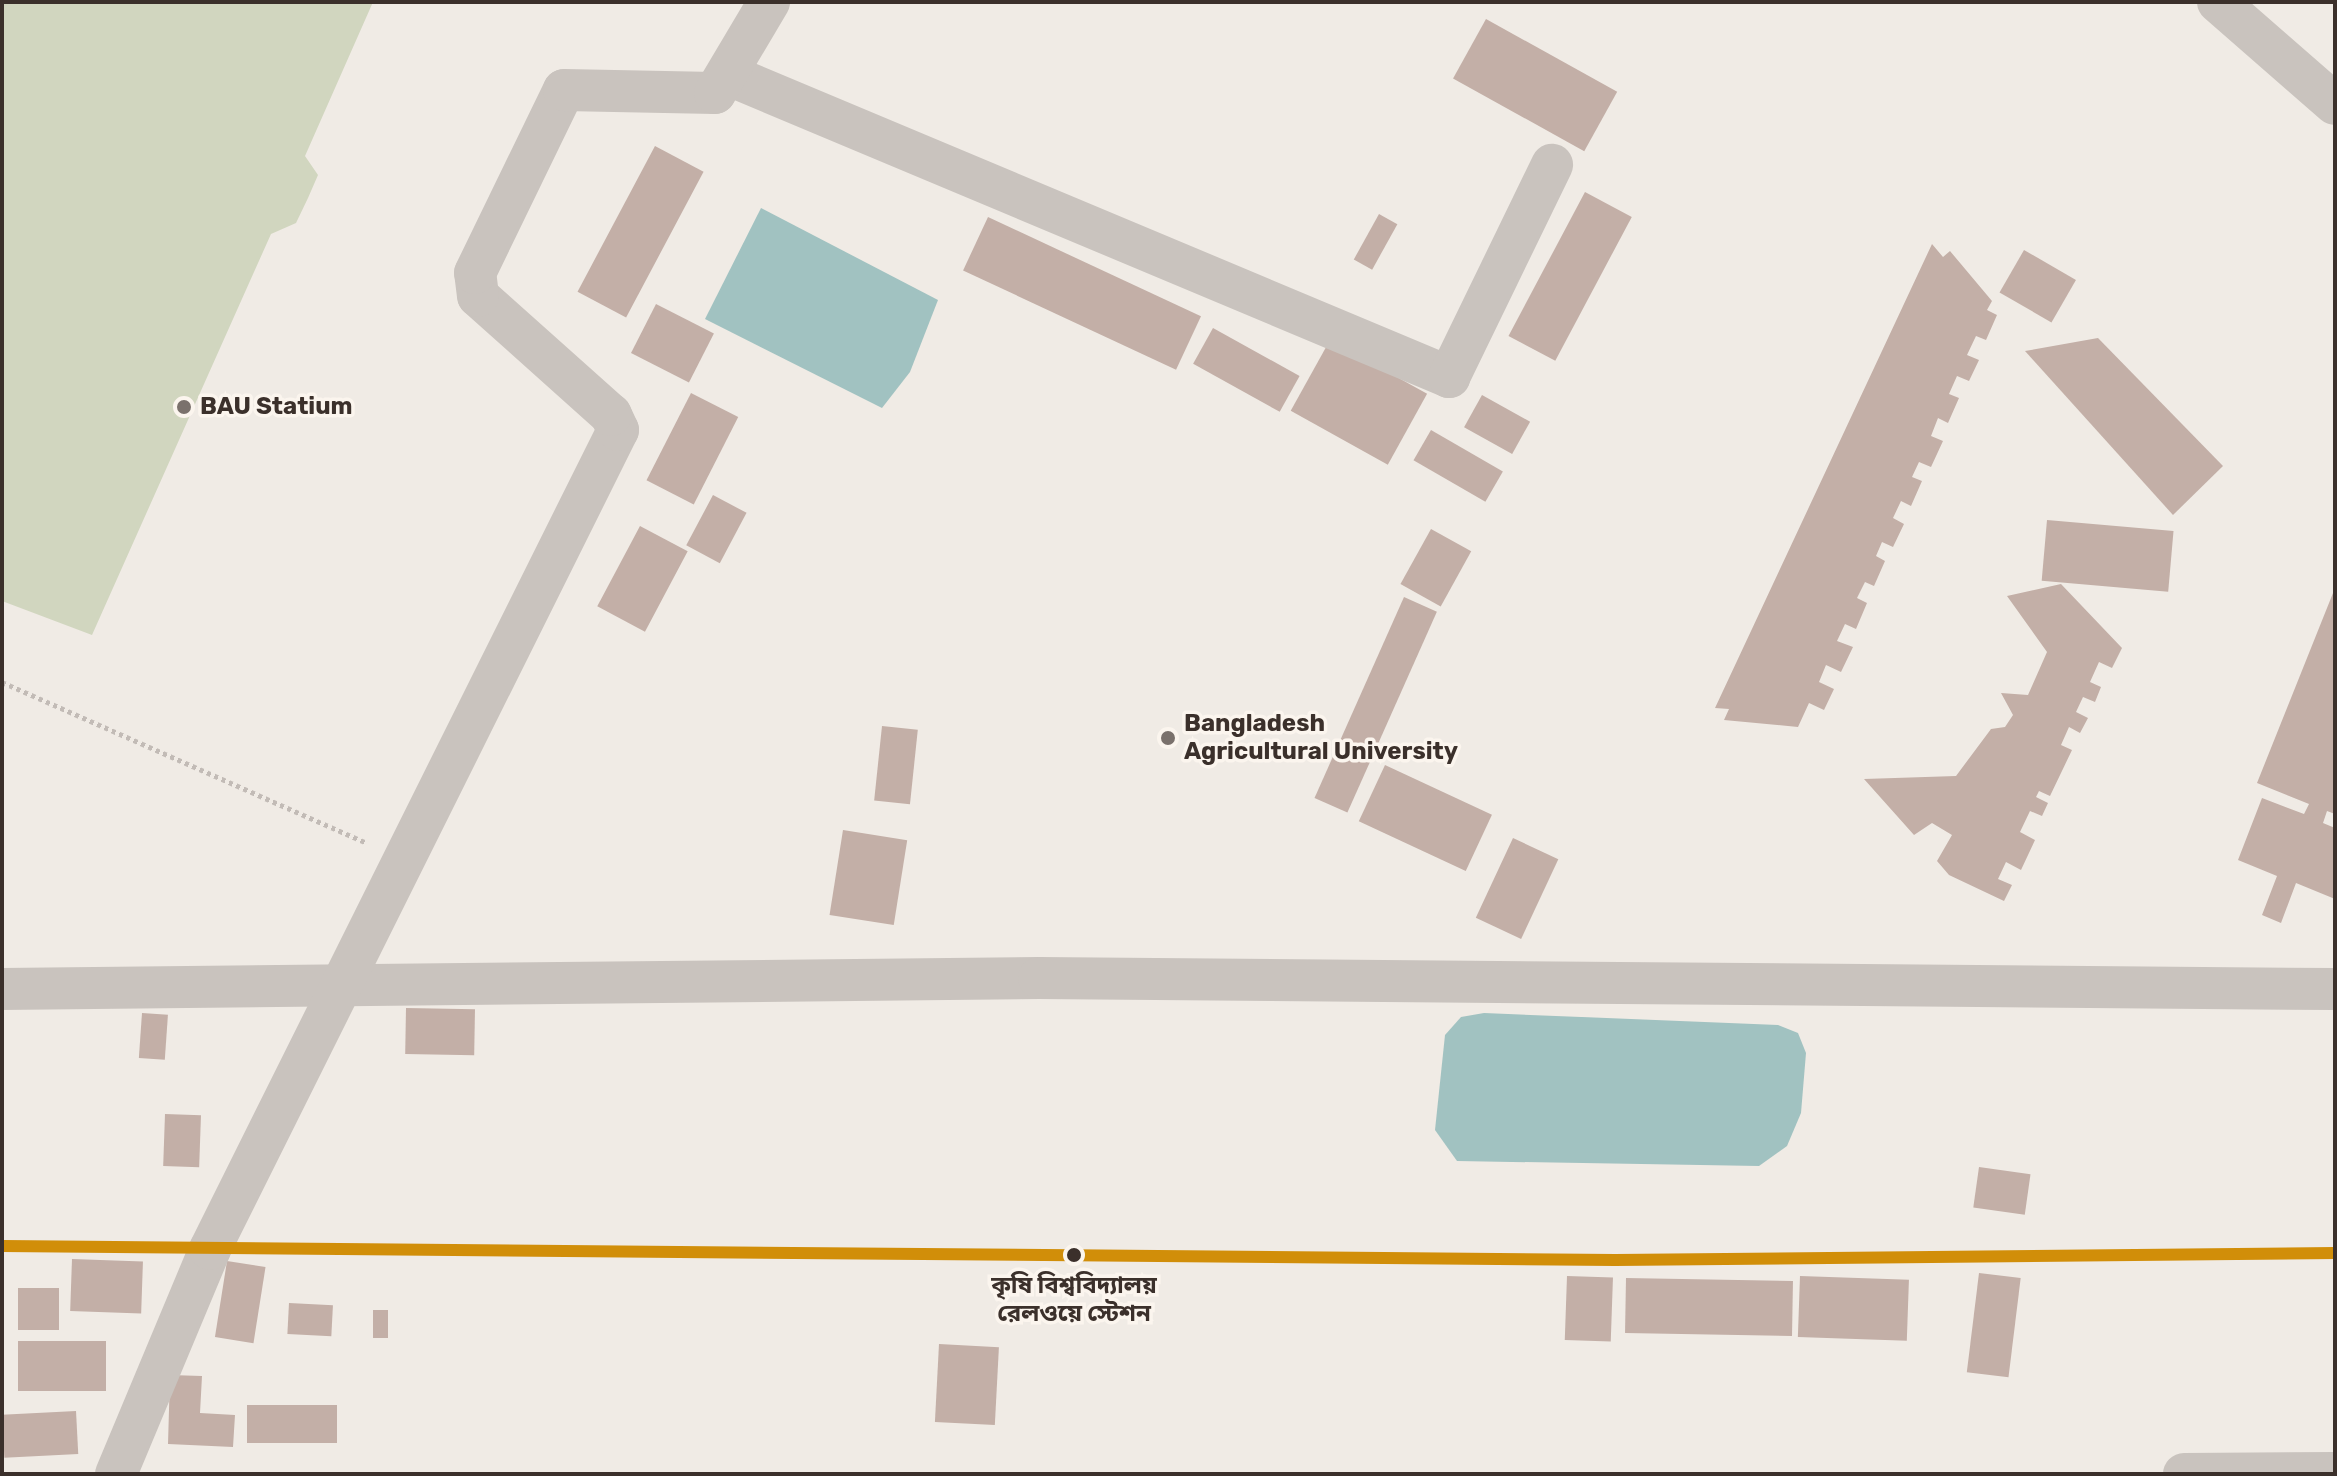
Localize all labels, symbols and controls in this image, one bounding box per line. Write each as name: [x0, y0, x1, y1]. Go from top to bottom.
place label: BAU Statium: [200, 393, 353, 421]
marker: BAU Statium: [175, 398, 193, 416]
place label: Bangladesh Agricultural University: [1184, 710, 1458, 766]
marker: Bangladesh Agricultural University: [1159, 729, 1177, 747]
marker: কৃষি বিশ্ববিদ্যালয় রেলওয়ে স্টেশন: [1061, 1242, 1087, 1268]
place label: কৃষি বিশ্ববিদ্যালয় রেলওয়ে স্টেশন: [991, 1272, 1157, 1328]

